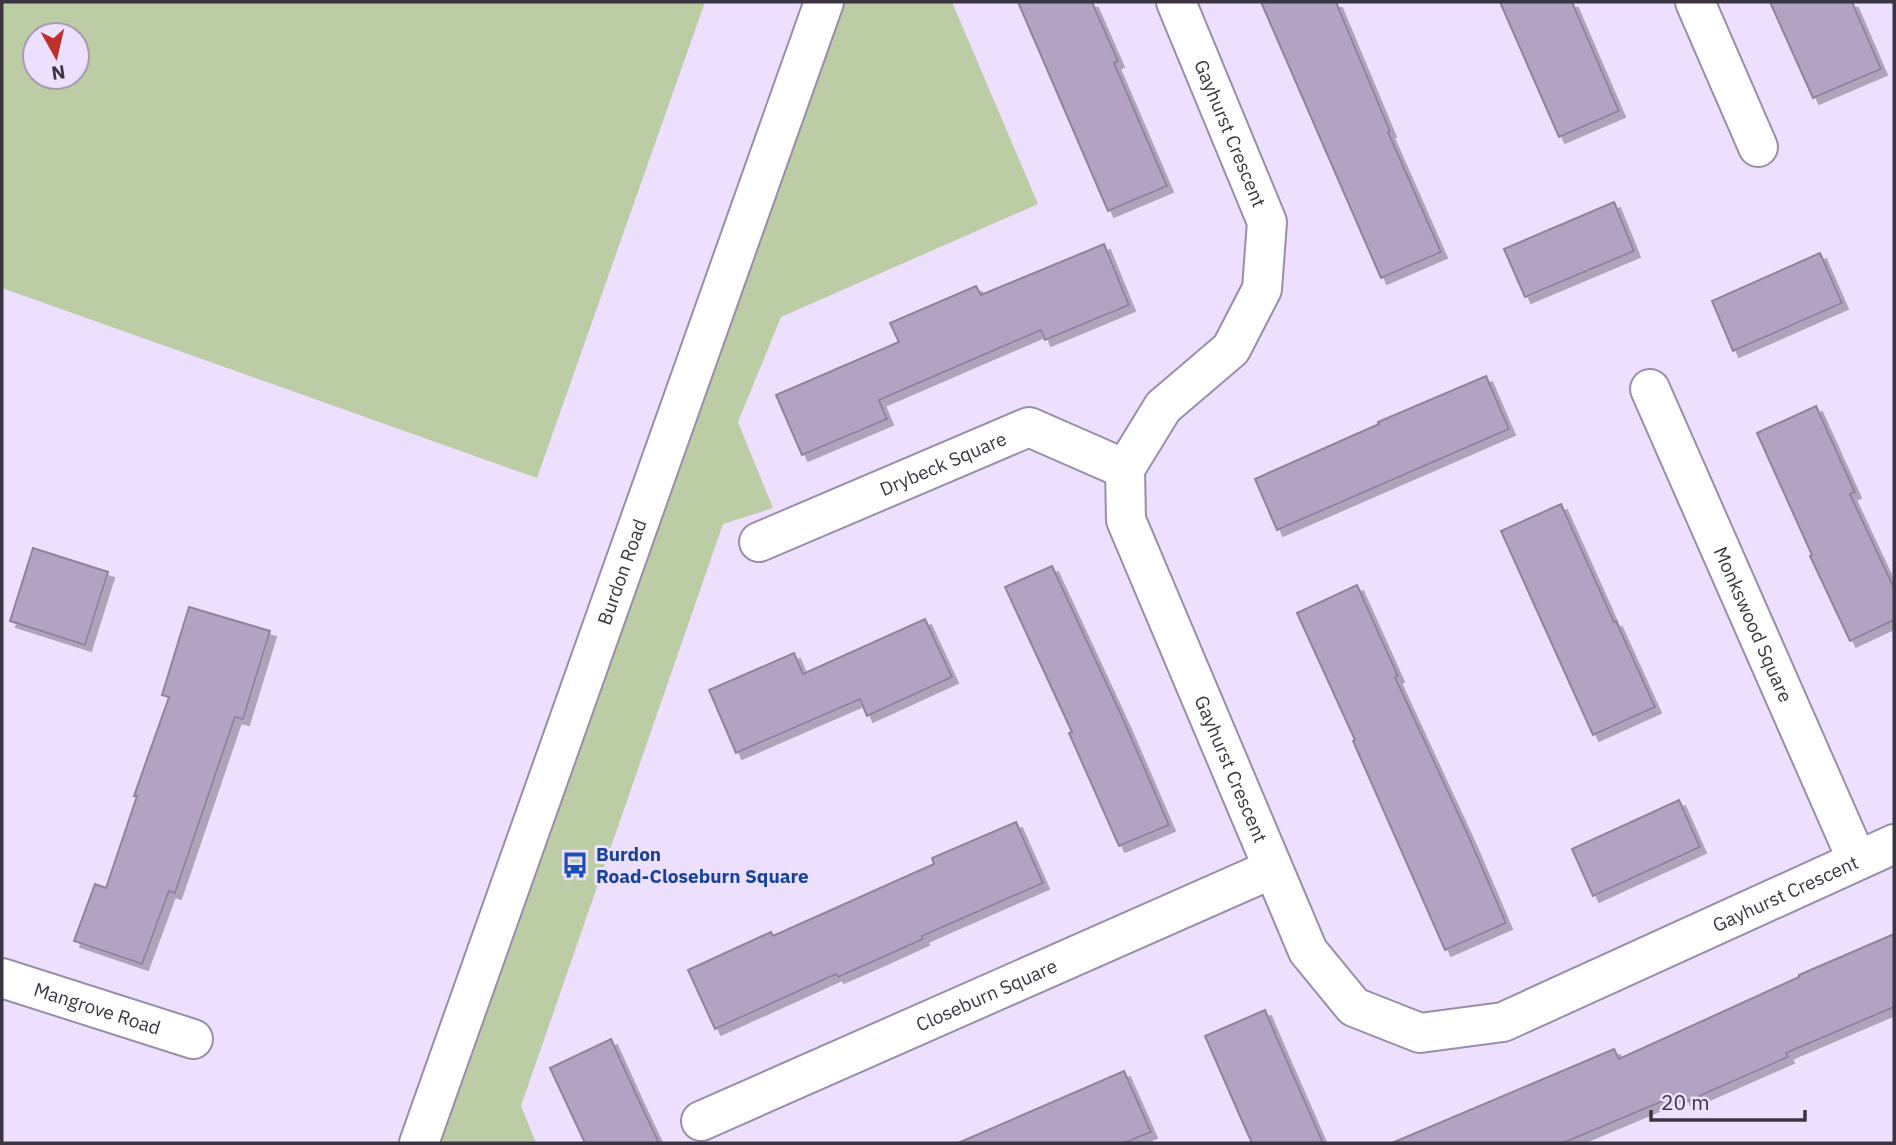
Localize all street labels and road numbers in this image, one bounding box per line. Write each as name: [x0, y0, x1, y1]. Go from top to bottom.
street label: Gayhurst Crescent: [1189, 56, 1271, 211]
street label: Drybeck Square: [876, 426, 1010, 501]
street label: Burdon Road: [592, 516, 652, 628]
street label: Monkswood Square: [1709, 543, 1798, 706]
street label: Gayhurst Crescent: [1189, 692, 1273, 846]
street label: Gayhurst Crescent: [1709, 850, 1862, 937]
street label: Closeburn Square: [912, 953, 1061, 1037]
street label: Mangrove Road: [31, 977, 164, 1040]

